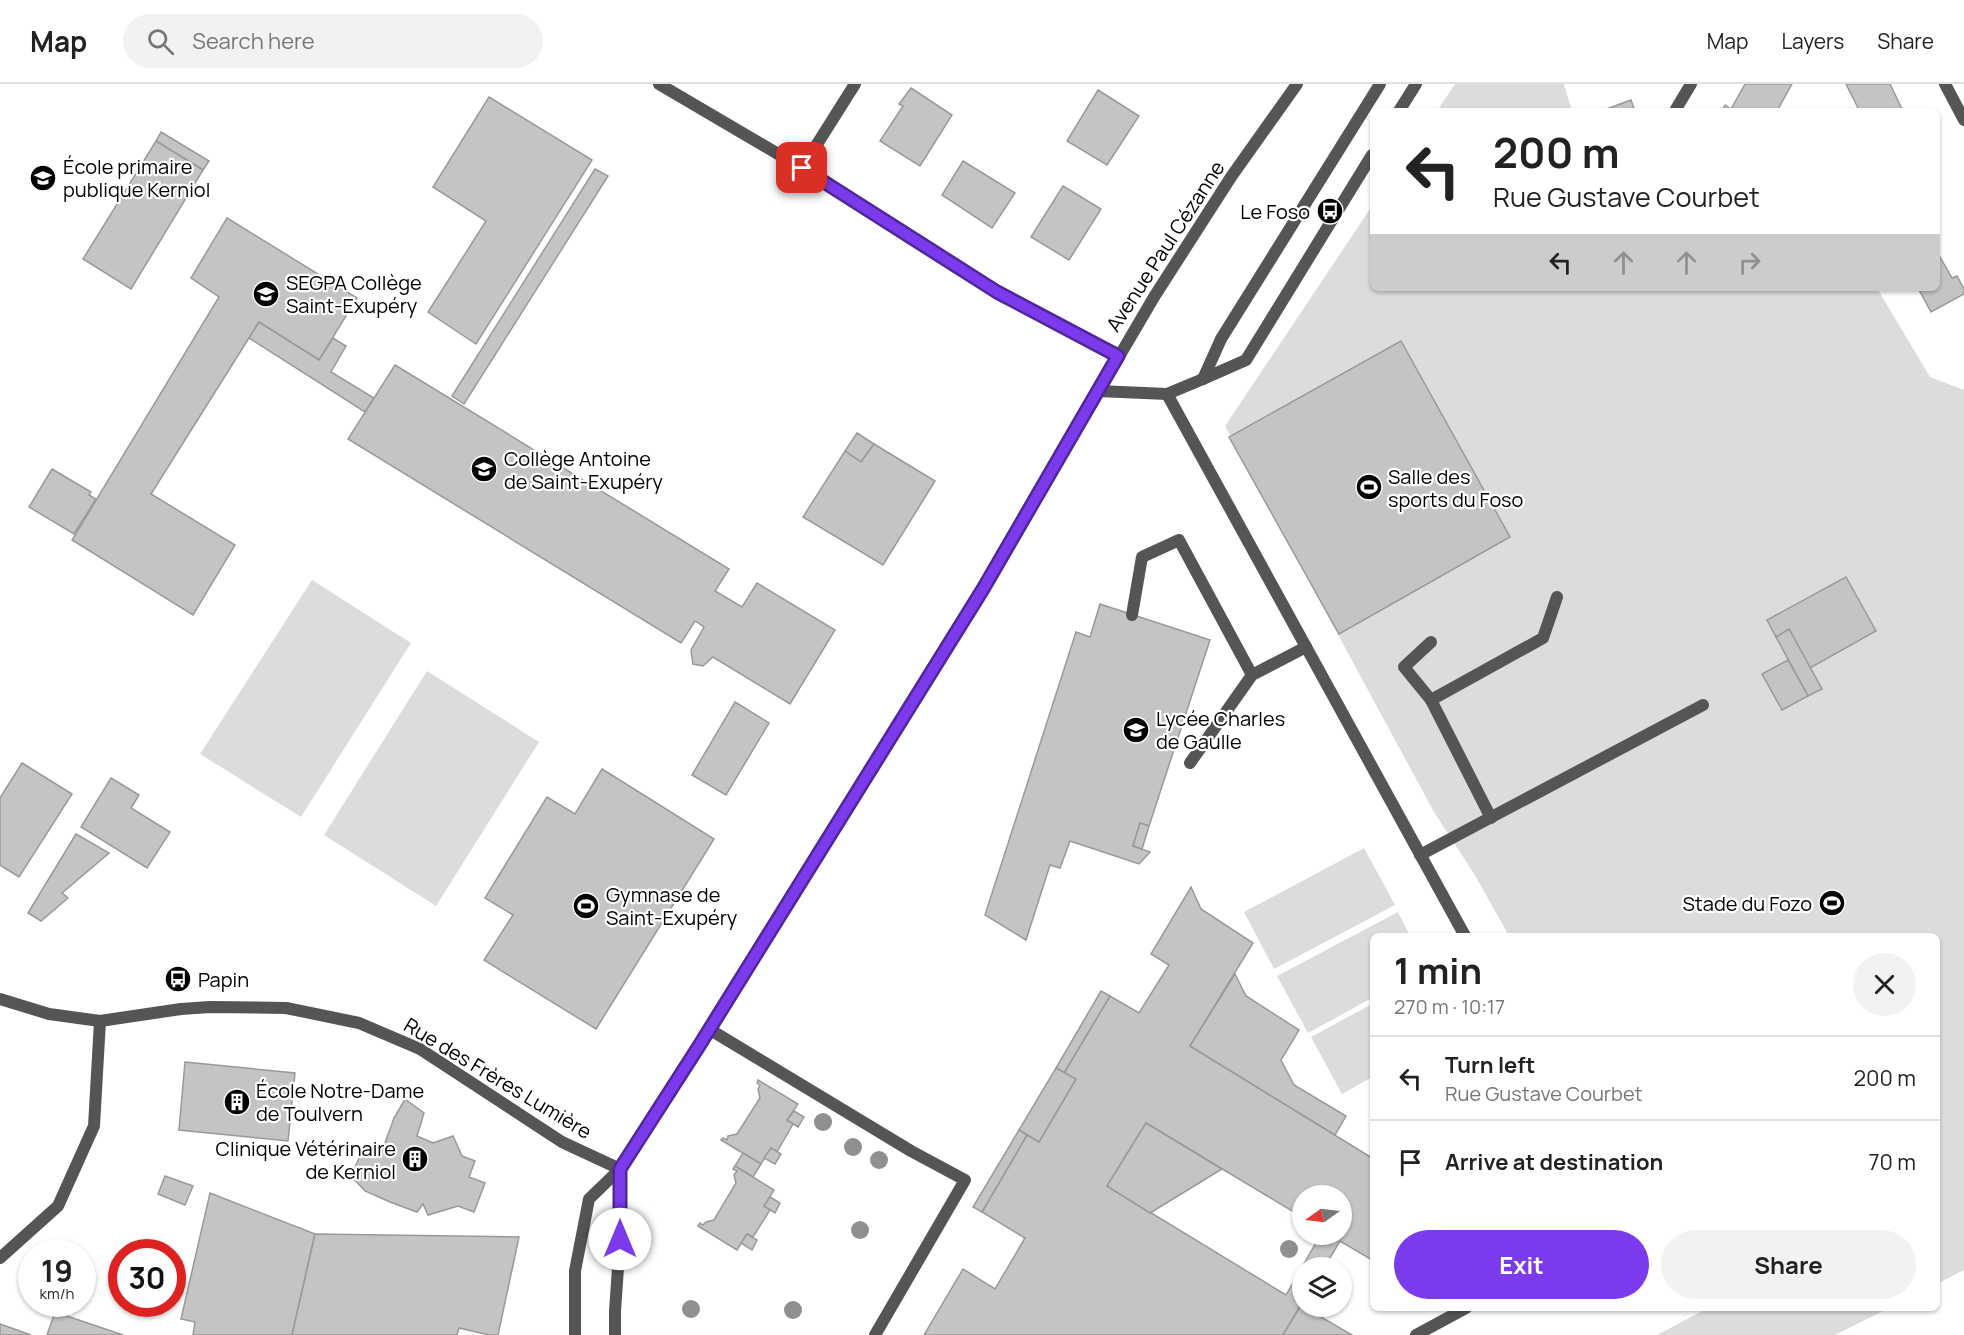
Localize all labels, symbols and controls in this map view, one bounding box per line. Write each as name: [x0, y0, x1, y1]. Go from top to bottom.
search box: [123, 14, 543, 68]
text: Map: [30, 22, 87, 60]
icon: search: [144, 25, 177, 58]
text: Search here: [192, 26, 315, 56]
text: Map: [1707, 27, 1748, 55]
text: Layers: [1781, 27, 1844, 55]
text: Share: [1877, 27, 1934, 55]
text: 200 m: [1493, 123, 1619, 181]
icon: left: [1394, 132, 1472, 210]
pin: [776, 142, 827, 193]
icon: arrive: [785, 151, 818, 184]
place label: École primaire publique Kerniol: [63, 153, 210, 203]
street label: Avenue Paul Cézanne: [1100, 156, 1230, 336]
school or university icon: École primaire publique Kerniol: [28, 163, 58, 193]
text: Rue Gustave Courbet: [1493, 178, 1760, 215]
bus stop icon: Le Foso: [1315, 196, 1345, 226]
place label: Le Foso: [1240, 198, 1310, 225]
icon: left: [1544, 246, 1577, 279]
icon: ahead: [1607, 246, 1640, 279]
icon: ahead: [1670, 246, 1703, 279]
icon: right: [1733, 246, 1766, 279]
place label: SEGPA Collège Saint-Exupéry: [286, 269, 422, 319]
school or university icon: SEGPA Collège Saint-Exupéry: [251, 279, 281, 309]
place label: Collège Antoine de Saint-Exupéry: [504, 445, 663, 495]
school or university icon: Collège Antoine de Saint-Exupéry: [469, 454, 499, 484]
place label: Salle des sports du Foso: [1388, 463, 1524, 513]
sports icon: Salle des sports du Foso: [1354, 472, 1384, 502]
place label: Lycée Charles de Gaulle: [1156, 705, 1285, 755]
school or university icon: Lycée Charles de Gaulle: [1121, 715, 1151, 745]
place label: Gymnase de Saint-Exupéry: [606, 881, 738, 931]
sports icon: Stade du Fozo: [1817, 888, 1847, 918]
place label: Stade du Fozo: [1682, 890, 1812, 917]
sports icon: Gymnase de Saint-Exupéry: [571, 891, 601, 921]
text: 1 min: [1394, 946, 1482, 995]
button: close: [1853, 953, 1916, 1016]
bus stop icon: Papin: [163, 964, 193, 994]
place label: Papin: [198, 966, 249, 993]
text: 270 m · 10:17: [1394, 993, 1505, 1020]
street label: Rue des Frères Lumière: [399, 1011, 597, 1145]
text: Turn left: [1445, 1050, 1535, 1080]
icon: left: [1394, 1062, 1427, 1095]
text: 200 m: [1854, 1063, 1916, 1093]
place label: École Notre-Dame de Toulvern: [256, 1077, 424, 1127]
text: Rue Gustave Courbet: [1445, 1080, 1643, 1107]
building icon: École Notre-Dame de Toulvern: [222, 1087, 252, 1117]
place label: Clinique Vétérinaire de Kerniol: [216, 1135, 396, 1185]
building icon: Clinique Vétérinaire de Kerniol: [400, 1144, 430, 1174]
icon: arrive: [1394, 1146, 1427, 1179]
text: Arrive at destination: [1445, 1147, 1663, 1177]
text: 70 m: [1868, 1147, 1916, 1177]
north arrow: [1292, 1185, 1352, 1245]
map controls: [1292, 1185, 1352, 1317]
position arrow: [588, 1207, 652, 1271]
button: Exit: [1394, 1230, 1649, 1299]
button: Share: [1661, 1230, 1916, 1299]
speed limit sign: 30: [108, 1239, 186, 1317]
text: 19: [41, 1250, 73, 1291]
button: layers: [1292, 1257, 1352, 1317]
text: km/h: [40, 1283, 74, 1304]

